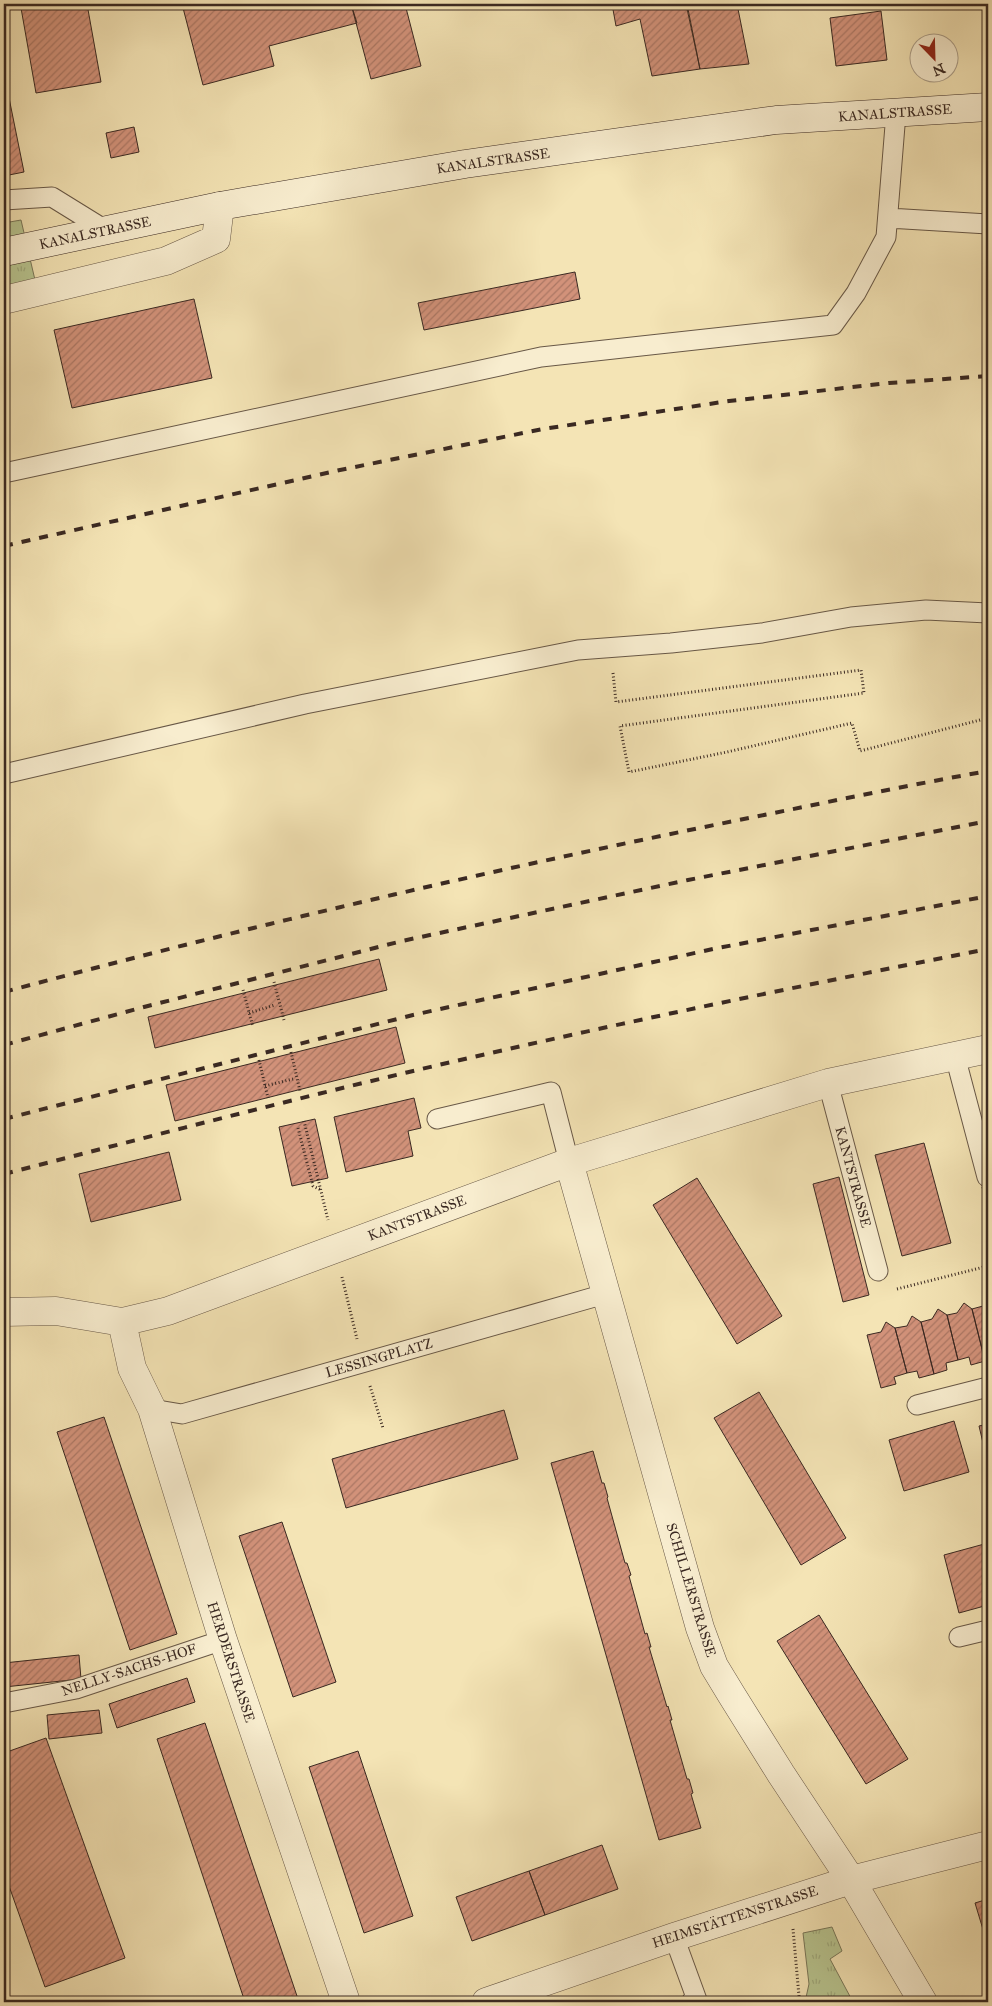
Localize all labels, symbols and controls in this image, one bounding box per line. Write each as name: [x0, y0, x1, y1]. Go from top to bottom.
north arrow: [910, 32, 960, 82]
text: N: [930, 59, 948, 80]
street label: KANALSTRASSE: [838, 101, 952, 125]
street label: KANALSTRASSE: [435, 145, 551, 177]
street label: KANALSTRASSE: [37, 213, 153, 253]
street label: KANTSTRASSE: [831, 1125, 875, 1229]
street label: KANTSTRASSE: [365, 1191, 469, 1245]
street label: LESSINGPLATZ: [324, 1335, 435, 1381]
street label: SCHILLERSTRASSE: [663, 1521, 719, 1659]
street label: HERDERSTRASSE: [203, 1600, 259, 1724]
street label: NELLY-SACHS-HOF: [59, 1640, 199, 1700]
street label: HEIMSTÄTTENSTRASSE: [650, 1881, 820, 1952]

